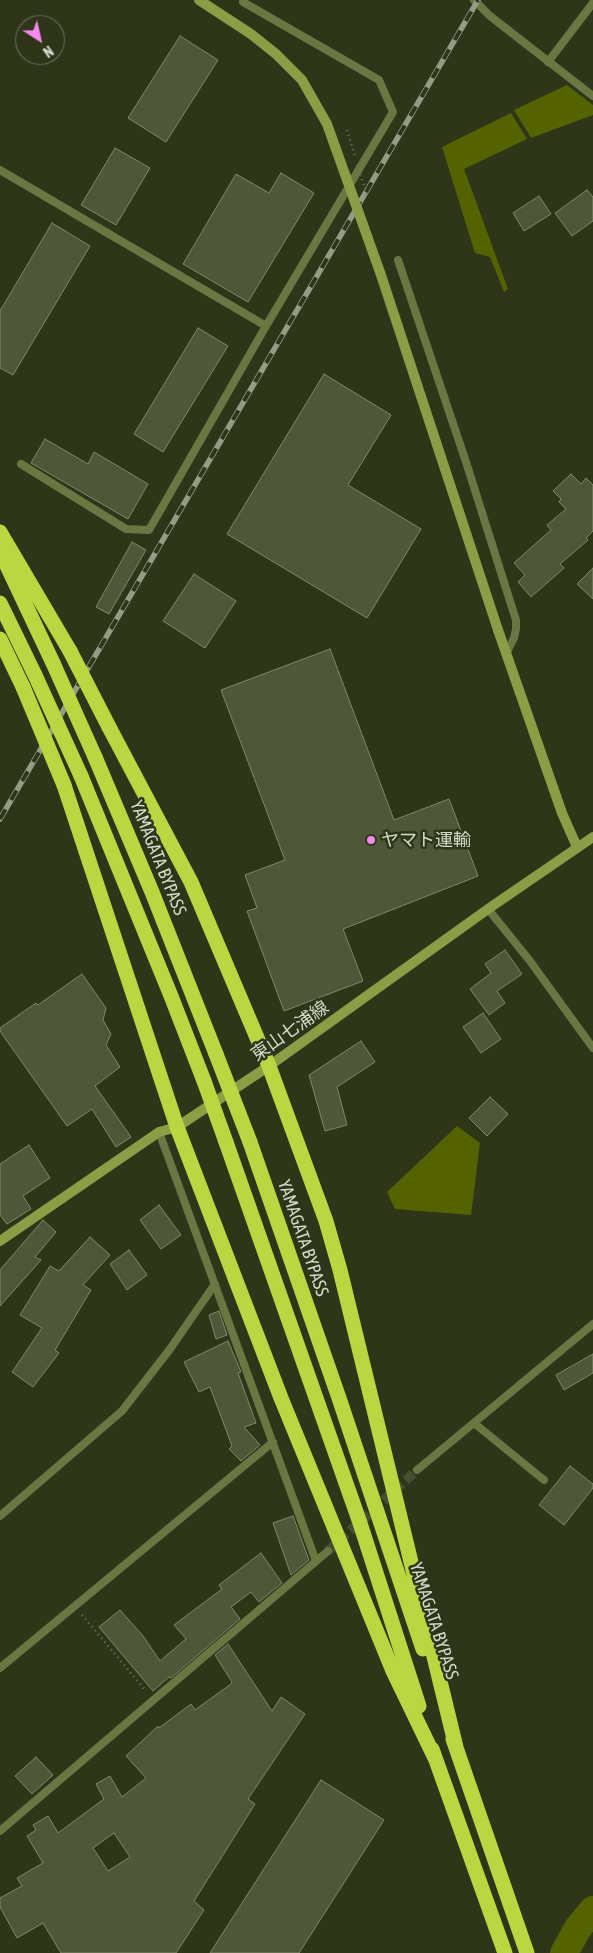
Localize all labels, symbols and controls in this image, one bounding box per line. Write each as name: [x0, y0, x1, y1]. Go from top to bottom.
north arrow: [15, 15, 65, 65]
text: N: [40, 43, 56, 60]
street label: YAMAGATA BYPASS: [125, 798, 191, 918]
place label: ヤマト運輸: [381, 829, 471, 851]
marker: ヤマト運輸: [365, 834, 377, 846]
street label: 東山七浦線: [247, 996, 333, 1066]
street label: YAMAGATA BYPASS: [273, 1177, 333, 1299]
street label: YAMAGATA BYPASS: [405, 1560, 463, 1682]

